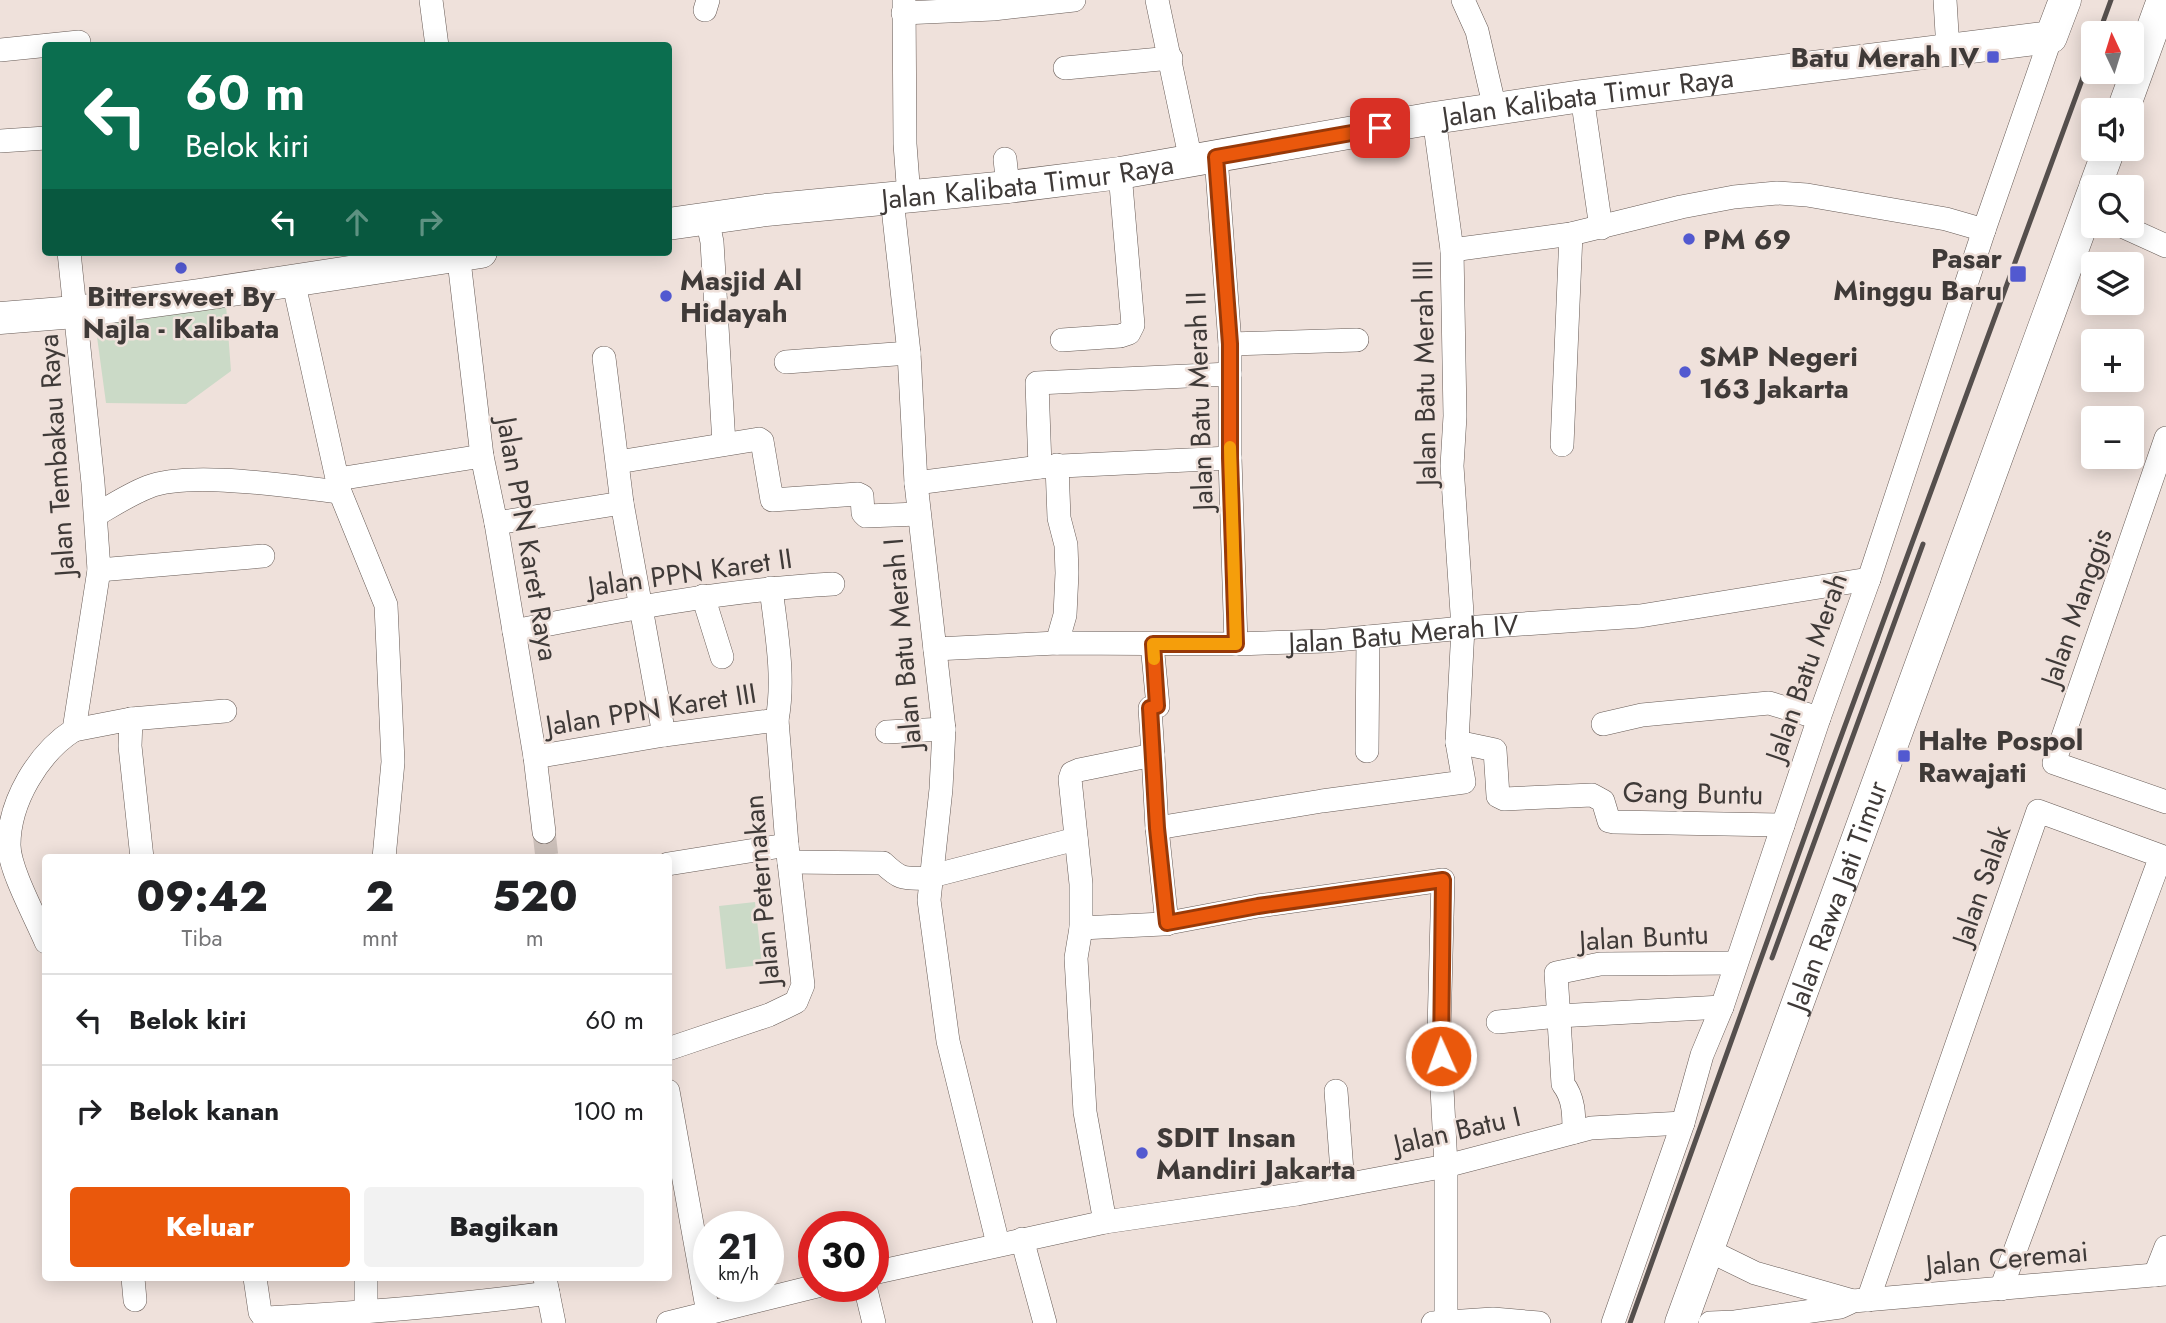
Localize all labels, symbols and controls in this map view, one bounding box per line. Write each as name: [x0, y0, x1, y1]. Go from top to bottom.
north arrow: [2081, 21, 2144, 84]
map controls: [2081, 21, 2144, 469]
place label: Batu Merah IV: [1790, 37, 1979, 78]
marker: Batu Merah IV: [1985, 49, 2001, 65]
street label: Jalan Kalibata Timur Raya: [1435, 57, 1736, 138]
text: 60 m: [185, 58, 305, 128]
icon: left: [70, 70, 161, 161]
pin: [1350, 98, 1410, 158]
button: sound: [2081, 98, 2144, 161]
icon: arrive: [1361, 109, 1399, 147]
text: Belok kiri: [185, 123, 310, 169]
street label: Jalan Kalibata Timur Raya: [876, 144, 1177, 220]
button: search: [2081, 175, 2144, 238]
icon: left: [265, 203, 303, 241]
icon: ahead: [338, 203, 376, 241]
icon: right: [411, 203, 449, 241]
place label: PM 69: [1703, 219, 1791, 260]
marker: PM 69: [1681, 231, 1697, 247]
place label: Pasar Minggu Baru: [1833, 238, 2002, 311]
button: layers: [2081, 252, 2144, 315]
marker: Bittersweet By Najla - Kalibata: [173, 260, 189, 276]
place label: Masjid Al Hidayah: [680, 260, 802, 333]
street label: Jalan Batu Merah III: [1402, 260, 1447, 490]
marker: Pasar Minggu Baru: [2008, 264, 2028, 284]
place label: Bittersweet By Najla - Kalibata: [83, 276, 279, 349]
marker: Masjid Al Hidayah: [658, 288, 674, 304]
street label: Jalan Batu Merah II: [1175, 291, 1224, 515]
button: +: [2081, 329, 2144, 392]
street label: Jalan Tembakau Raya: [28, 332, 86, 581]
place label: SMP Negeri 163 Jakarta: [1699, 336, 1858, 409]
marker: SMP Negeri 163 Jakarta: [1677, 364, 1693, 380]
button: −: [2081, 406, 2144, 469]
street label: Jalan PPN Karet Raya: [485, 410, 569, 664]
street label: Jalan Manggis: [2029, 523, 2123, 695]
street label: Jalan Batu Merah I: [873, 536, 933, 755]
street label: Jalan PPN Karet II: [581, 538, 795, 608]
street label: Jalan Batu Merah: [1754, 567, 1858, 771]
street label: Jalan Batu Merah IV: [1284, 604, 1520, 663]
street label: Jalan PPN Karet III: [539, 673, 759, 747]
place label: Halte Pospol Rawajati: [1918, 720, 2083, 793]
marker: Halte Pospol Rawajati: [1896, 748, 1912, 764]
street label: Gang Buntu: [1622, 772, 1764, 815]
street label: Jalan Rawa Jati Timur: [1775, 775, 1898, 1020]
street label: Jalan Peternakan: [733, 793, 791, 991]
street label: Jalan Salak: [1941, 819, 2021, 954]
text: 09:42: [137, 866, 268, 927]
text: 2: [366, 866, 394, 927]
text: 520: [492, 866, 578, 927]
street label: Jalan Buntu: [1574, 914, 1710, 962]
text: Tiba: [182, 921, 222, 955]
text: mnt: [362, 921, 398, 955]
text: m: [526, 921, 544, 955]
icon: left: [70, 1001, 108, 1039]
text: Belok kiri: [129, 1001, 246, 1039]
text: 60 m: [585, 1001, 644, 1039]
position arrow: [1404, 1019, 1478, 1093]
icon: right: [70, 1092, 108, 1130]
text: Belok kanan: [129, 1092, 279, 1130]
text: 100 m: [573, 1092, 644, 1130]
street label: Jalan Batu I: [1386, 1096, 1525, 1166]
place label: SDIT Insan Mandiri Jakarta: [1156, 1117, 1356, 1190]
marker: SDIT Insan Mandiri Jakarta: [1134, 1145, 1150, 1161]
button: Keluar: [70, 1187, 350, 1267]
button: Bagikan: [364, 1187, 644, 1267]
speed limit sign: 30: [798, 1211, 889, 1302]
text: 21: [718, 1222, 759, 1272]
street label: Jalan Ceremai: [1920, 1231, 2090, 1286]
text: km/h: [718, 1261, 759, 1287]

